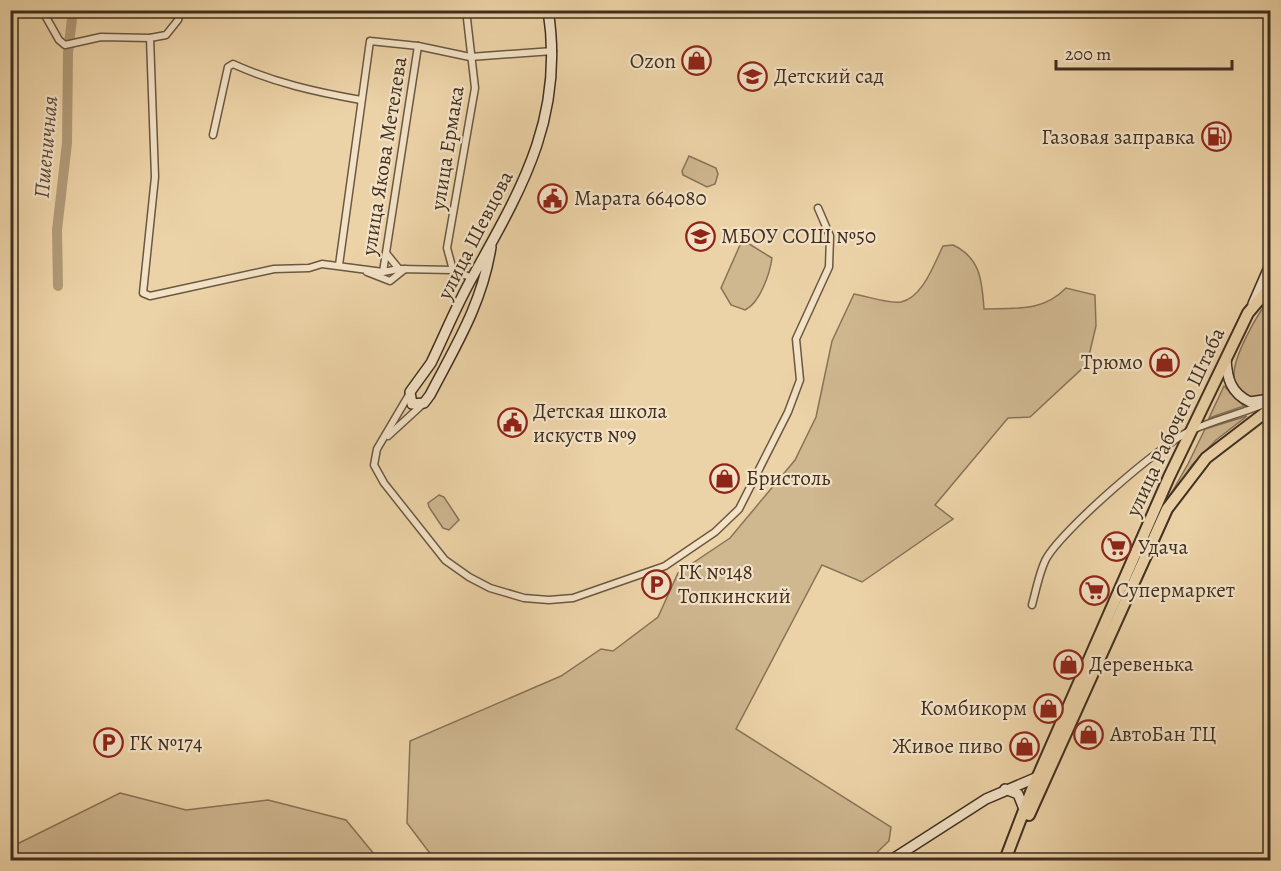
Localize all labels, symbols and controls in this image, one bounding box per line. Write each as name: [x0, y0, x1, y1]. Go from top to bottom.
scale bar: [1056, 33, 1232, 71]
text: 200 m: [1065, 42, 1111, 66]
shop icon: Ozon: [681, 45, 713, 77]
place label: Ozon: [630, 47, 676, 75]
street label: улица Якова Метелева: [354, 54, 414, 258]
school or university icon: Детский сад: [737, 60, 769, 92]
place label: Детский сад: [774, 62, 884, 90]
street label: улица Ермака: [423, 84, 471, 213]
water label: Пшеничная: [27, 94, 65, 200]
fuel station icon: Газовая заправка: [1200, 121, 1232, 153]
place label: Газовая заправка: [1041, 123, 1195, 151]
street label: улица Шевцова: [430, 165, 520, 305]
public building icon: Марата 664080: [537, 182, 569, 214]
place label: Марата 664080: [574, 184, 707, 212]
school or university icon: МБОУ СОШ №50: [684, 220, 716, 252]
place label: МБОУ СОШ №50: [721, 222, 876, 250]
street label: улица Рабочего Штаба: [1118, 323, 1231, 522]
shop icon: Трюмо: [1148, 346, 1180, 378]
place label: Трюмо: [1081, 348, 1143, 376]
place label: Детская школа искуств №9: [533, 397, 668, 449]
public building icon: Детская школа искуств №9: [496, 407, 528, 439]
shop icon: Бристоль: [709, 462, 741, 494]
place label: Бристоль: [746, 464, 831, 492]
supermarket icon: Удача: [1101, 531, 1133, 563]
place label: Удача: [1138, 533, 1189, 561]
place label: ГК №148 Топкинский: [678, 558, 791, 610]
parking icon: ГК №148 Топкинский: [641, 568, 673, 600]
supermarket icon: Супермаркет: [1079, 574, 1111, 606]
place label: Супермаркет: [1116, 576, 1235, 604]
shop icon: Деревенька: [1052, 648, 1084, 680]
place label: Деревенька: [1089, 650, 1194, 678]
shop icon: Комбикорм: [1032, 692, 1064, 724]
place label: Комбикорм: [920, 694, 1027, 722]
shop icon: АвтоБан ТЦ: [1073, 718, 1105, 750]
place label: АвтоБан ТЦ: [1109, 720, 1216, 748]
parking icon: ГК №174: [92, 727, 124, 759]
place label: ГК №174: [129, 729, 202, 757]
shop icon: Живое пиво: [1008, 730, 1040, 762]
place label: Живое пиво: [892, 732, 1003, 760]

